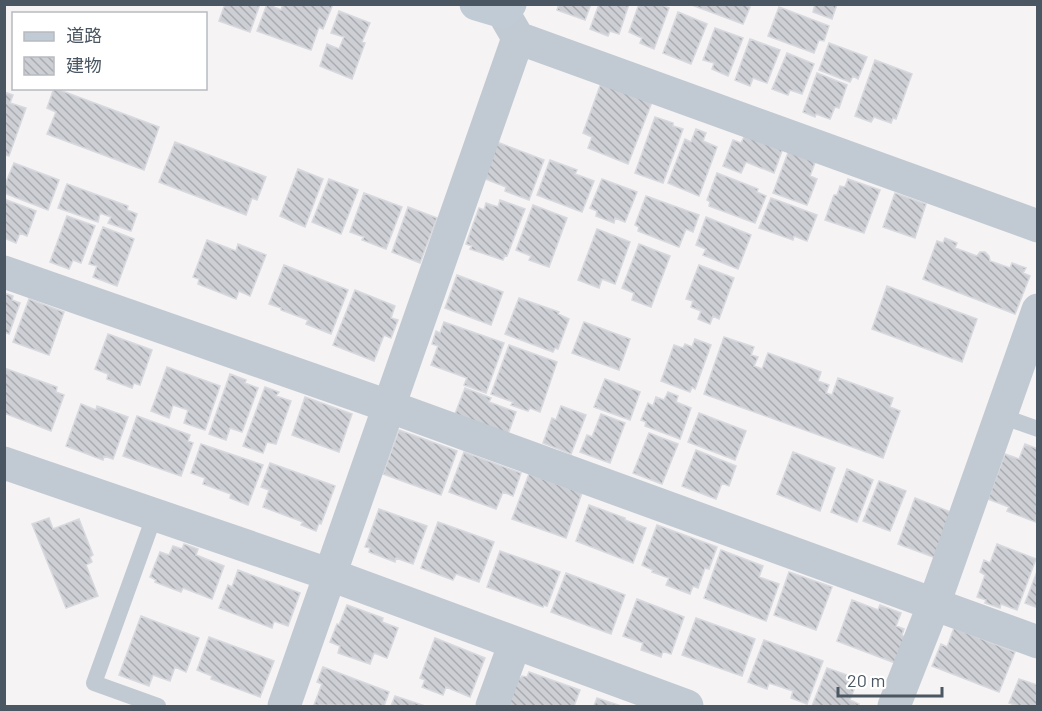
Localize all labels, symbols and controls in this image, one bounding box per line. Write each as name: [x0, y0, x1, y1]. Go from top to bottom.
legend: [12, 12, 207, 90]
text: 道路: [66, 24, 102, 46]
text: 建物: [66, 54, 102, 76]
scale bar: [838, 660, 942, 698]
text: 20 m: [847, 669, 885, 691]

